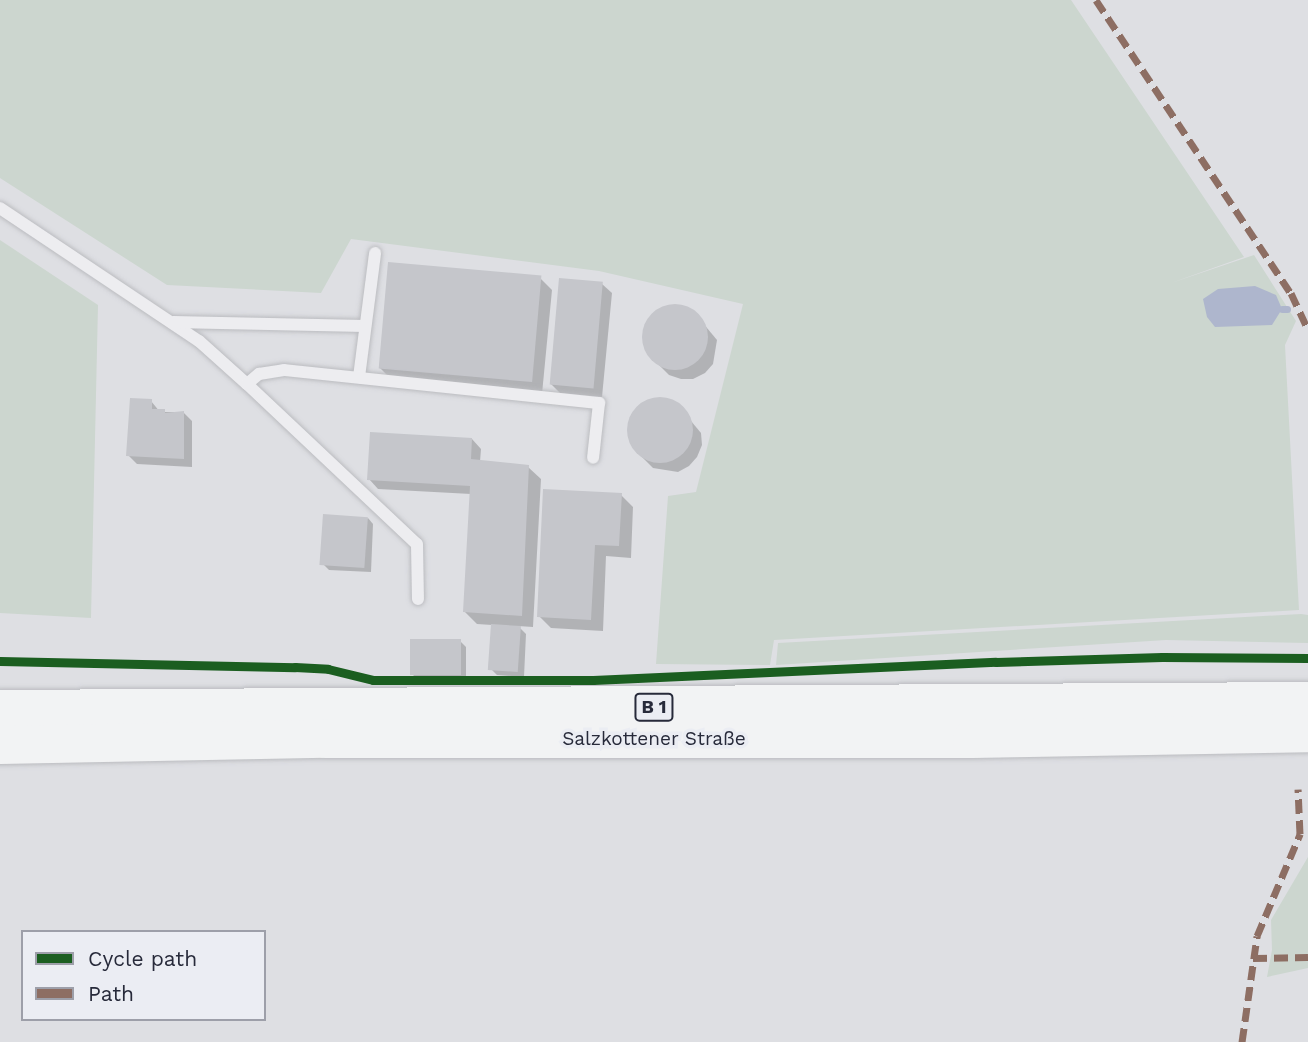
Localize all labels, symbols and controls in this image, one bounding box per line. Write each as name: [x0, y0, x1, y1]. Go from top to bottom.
road number: B 1: [633, 692, 675, 722]
street label: Salzkottener Straße: [562, 728, 746, 750]
legend: [21, 930, 266, 1021]
text: Cycle path: [88, 946, 197, 971]
text: Path: [88, 981, 134, 1006]

